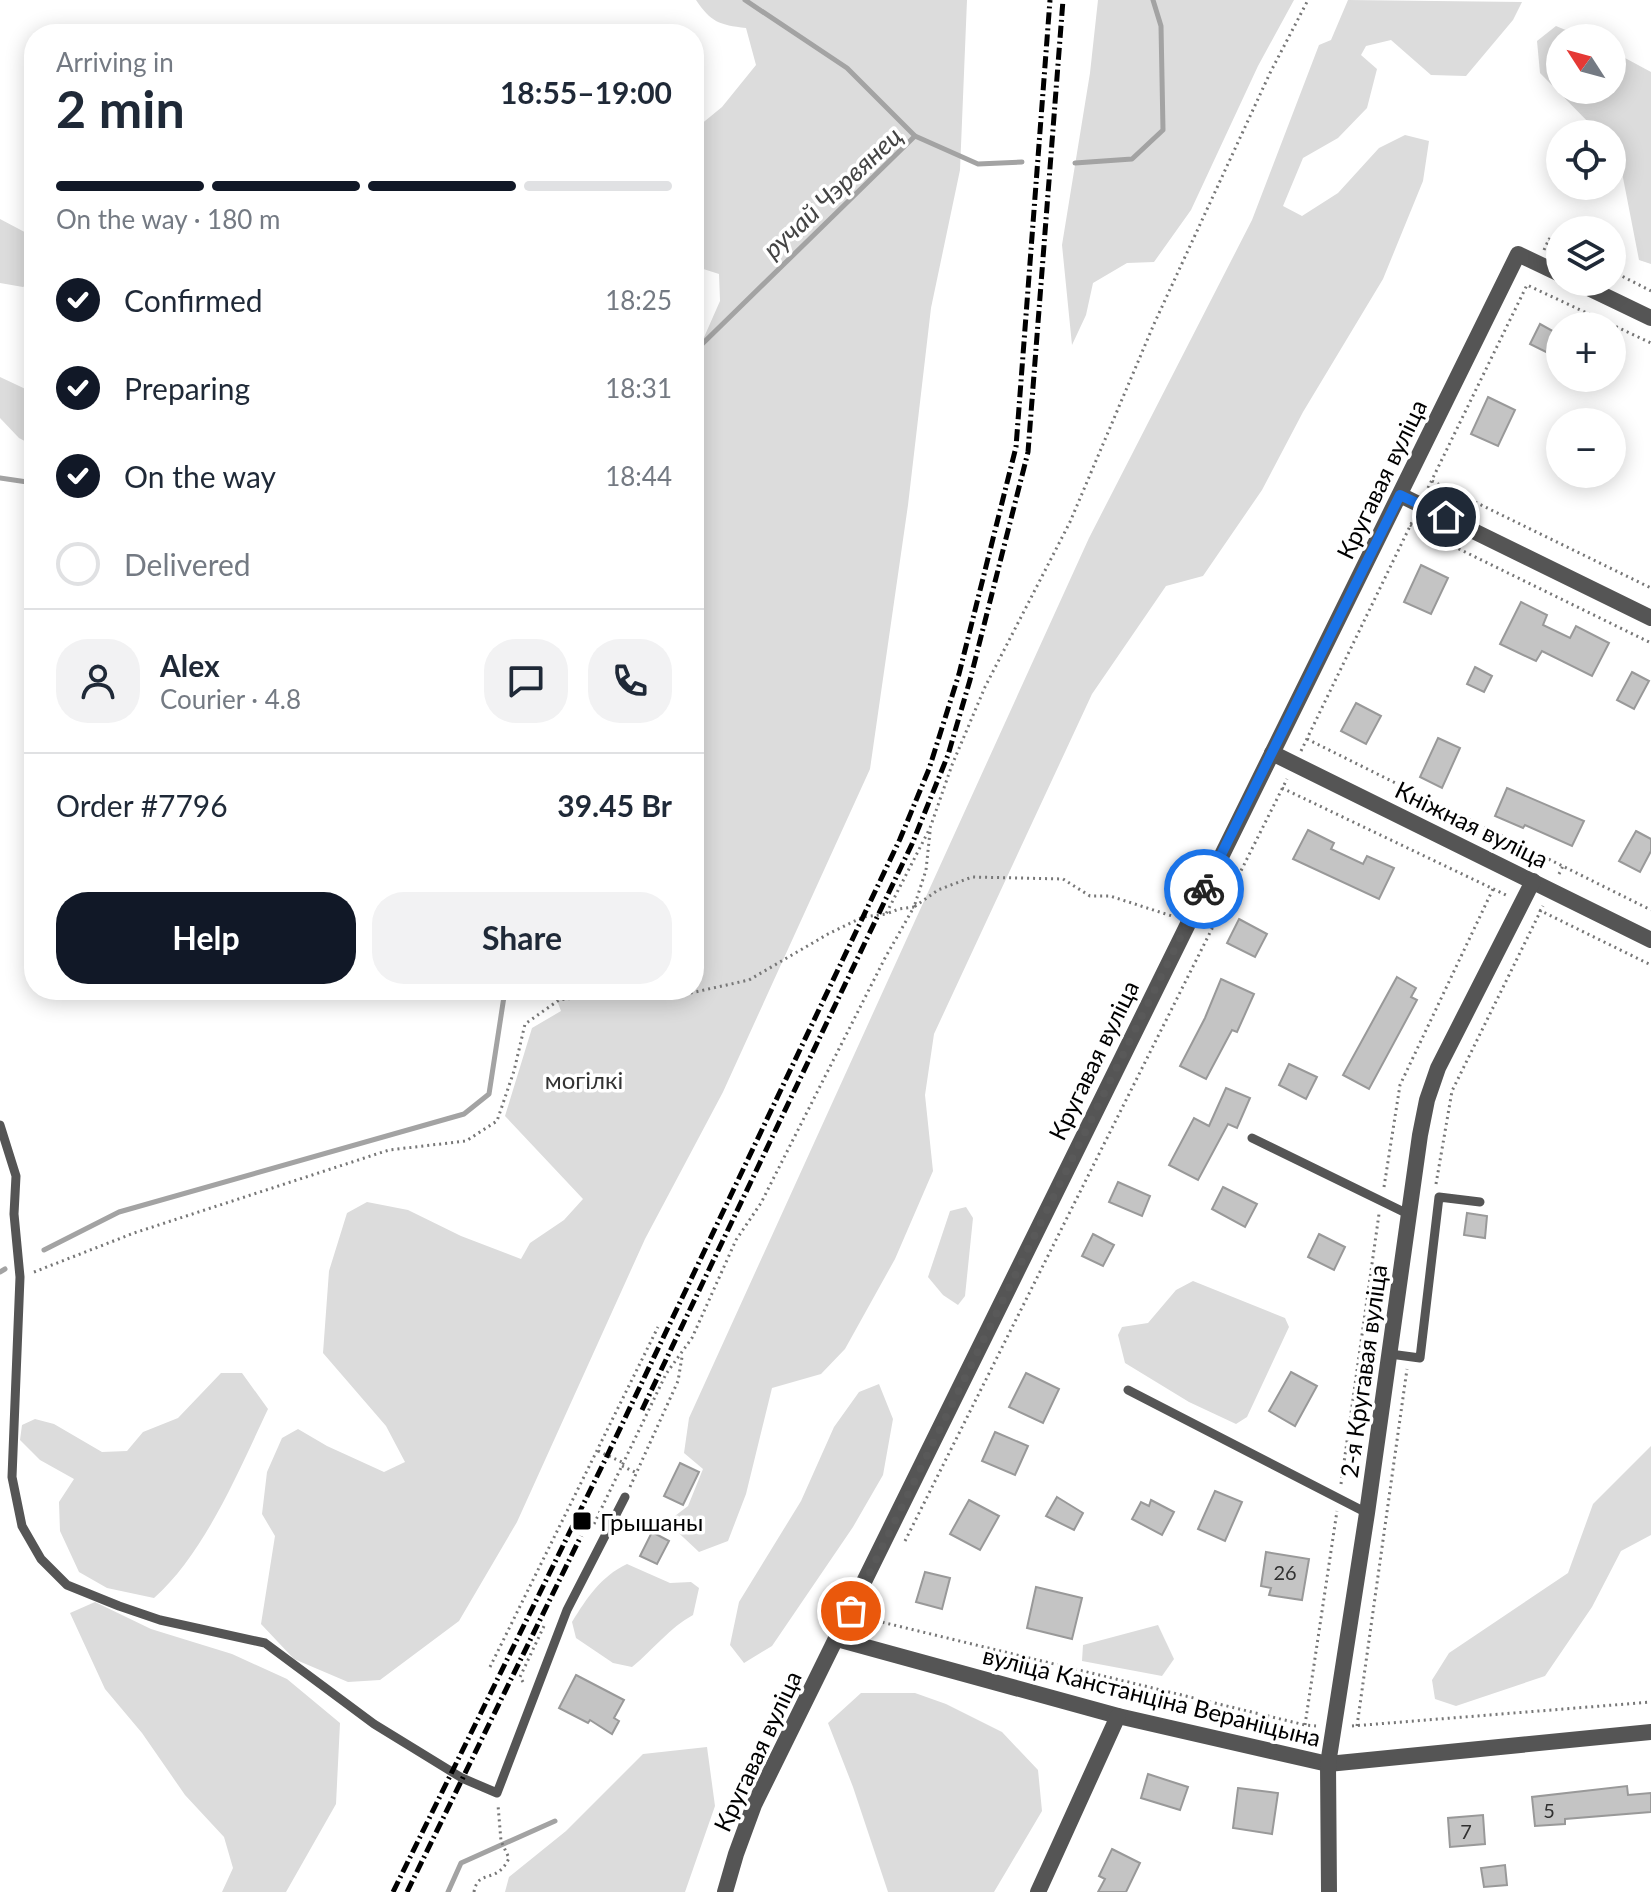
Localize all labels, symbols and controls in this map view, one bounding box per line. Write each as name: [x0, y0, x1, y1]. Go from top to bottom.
north arrow: [1546, 24, 1626, 104]
map controls: [1546, 24, 1626, 488]
text: Arriving in: [56, 46, 174, 78]
text: 18:55–19:00: [500, 74, 672, 110]
text: 2 min: [56, 77, 185, 139]
water label: ручай Чэрвянец: [756, 119, 908, 265]
button: locate: [1546, 120, 1626, 200]
text: On the way · 180 m: [56, 203, 280, 235]
button: layers: [1546, 216, 1626, 296]
icon: check: [56, 278, 100, 322]
text: Confirmed: [124, 282, 263, 318]
text: 18:25: [605, 284, 672, 316]
button: +: [1546, 312, 1626, 392]
icon: check: [56, 366, 100, 410]
text: Preparing: [124, 370, 250, 406]
text: 18:31: [605, 372, 672, 404]
street label: Кругавая вуліца: [1330, 394, 1432, 564]
button: −: [1546, 408, 1626, 488]
icon: check: [56, 454, 100, 498]
text: On the way: [124, 458, 276, 494]
text: 18:44: [605, 460, 672, 492]
pin: [1412, 483, 1480, 551]
icon: home: [1424, 495, 1468, 539]
text: Delivered: [124, 546, 251, 582]
button: person: [56, 639, 140, 723]
button: chat: [484, 639, 568, 723]
button: phone: [588, 639, 672, 723]
text: Alex: [160, 647, 220, 683]
text: Courier · 4.8: [160, 683, 301, 715]
street label: Кніжная вуліца: [1391, 774, 1553, 874]
text: Order #7796: [56, 787, 228, 823]
text: 39.45 Br: [557, 787, 672, 823]
courier: [1164, 849, 1244, 929]
icon: bike: [1182, 867, 1226, 911]
button: Help: [56, 892, 356, 984]
button: Share: [372, 892, 672, 984]
street label: Кругавая вуліца: [1042, 975, 1144, 1145]
park label: могілкі: [545, 1065, 623, 1094]
street label: 2-я Кругавая вуліца: [1334, 1263, 1392, 1479]
place label: Грышаны: [600, 1507, 703, 1536]
marker: Грышаны: [571, 1510, 593, 1532]
house number: 26: [1273, 1560, 1297, 1584]
pin: [817, 1577, 885, 1645]
icon: bag: [829, 1589, 873, 1633]
street label: вуліца Канстанціна Вераніцына: [980, 1640, 1324, 1752]
street label: Кругавая вуліца: [707, 1666, 807, 1836]
house number: 5: [1543, 1798, 1555, 1822]
house number: 7: [1460, 1819, 1472, 1843]

